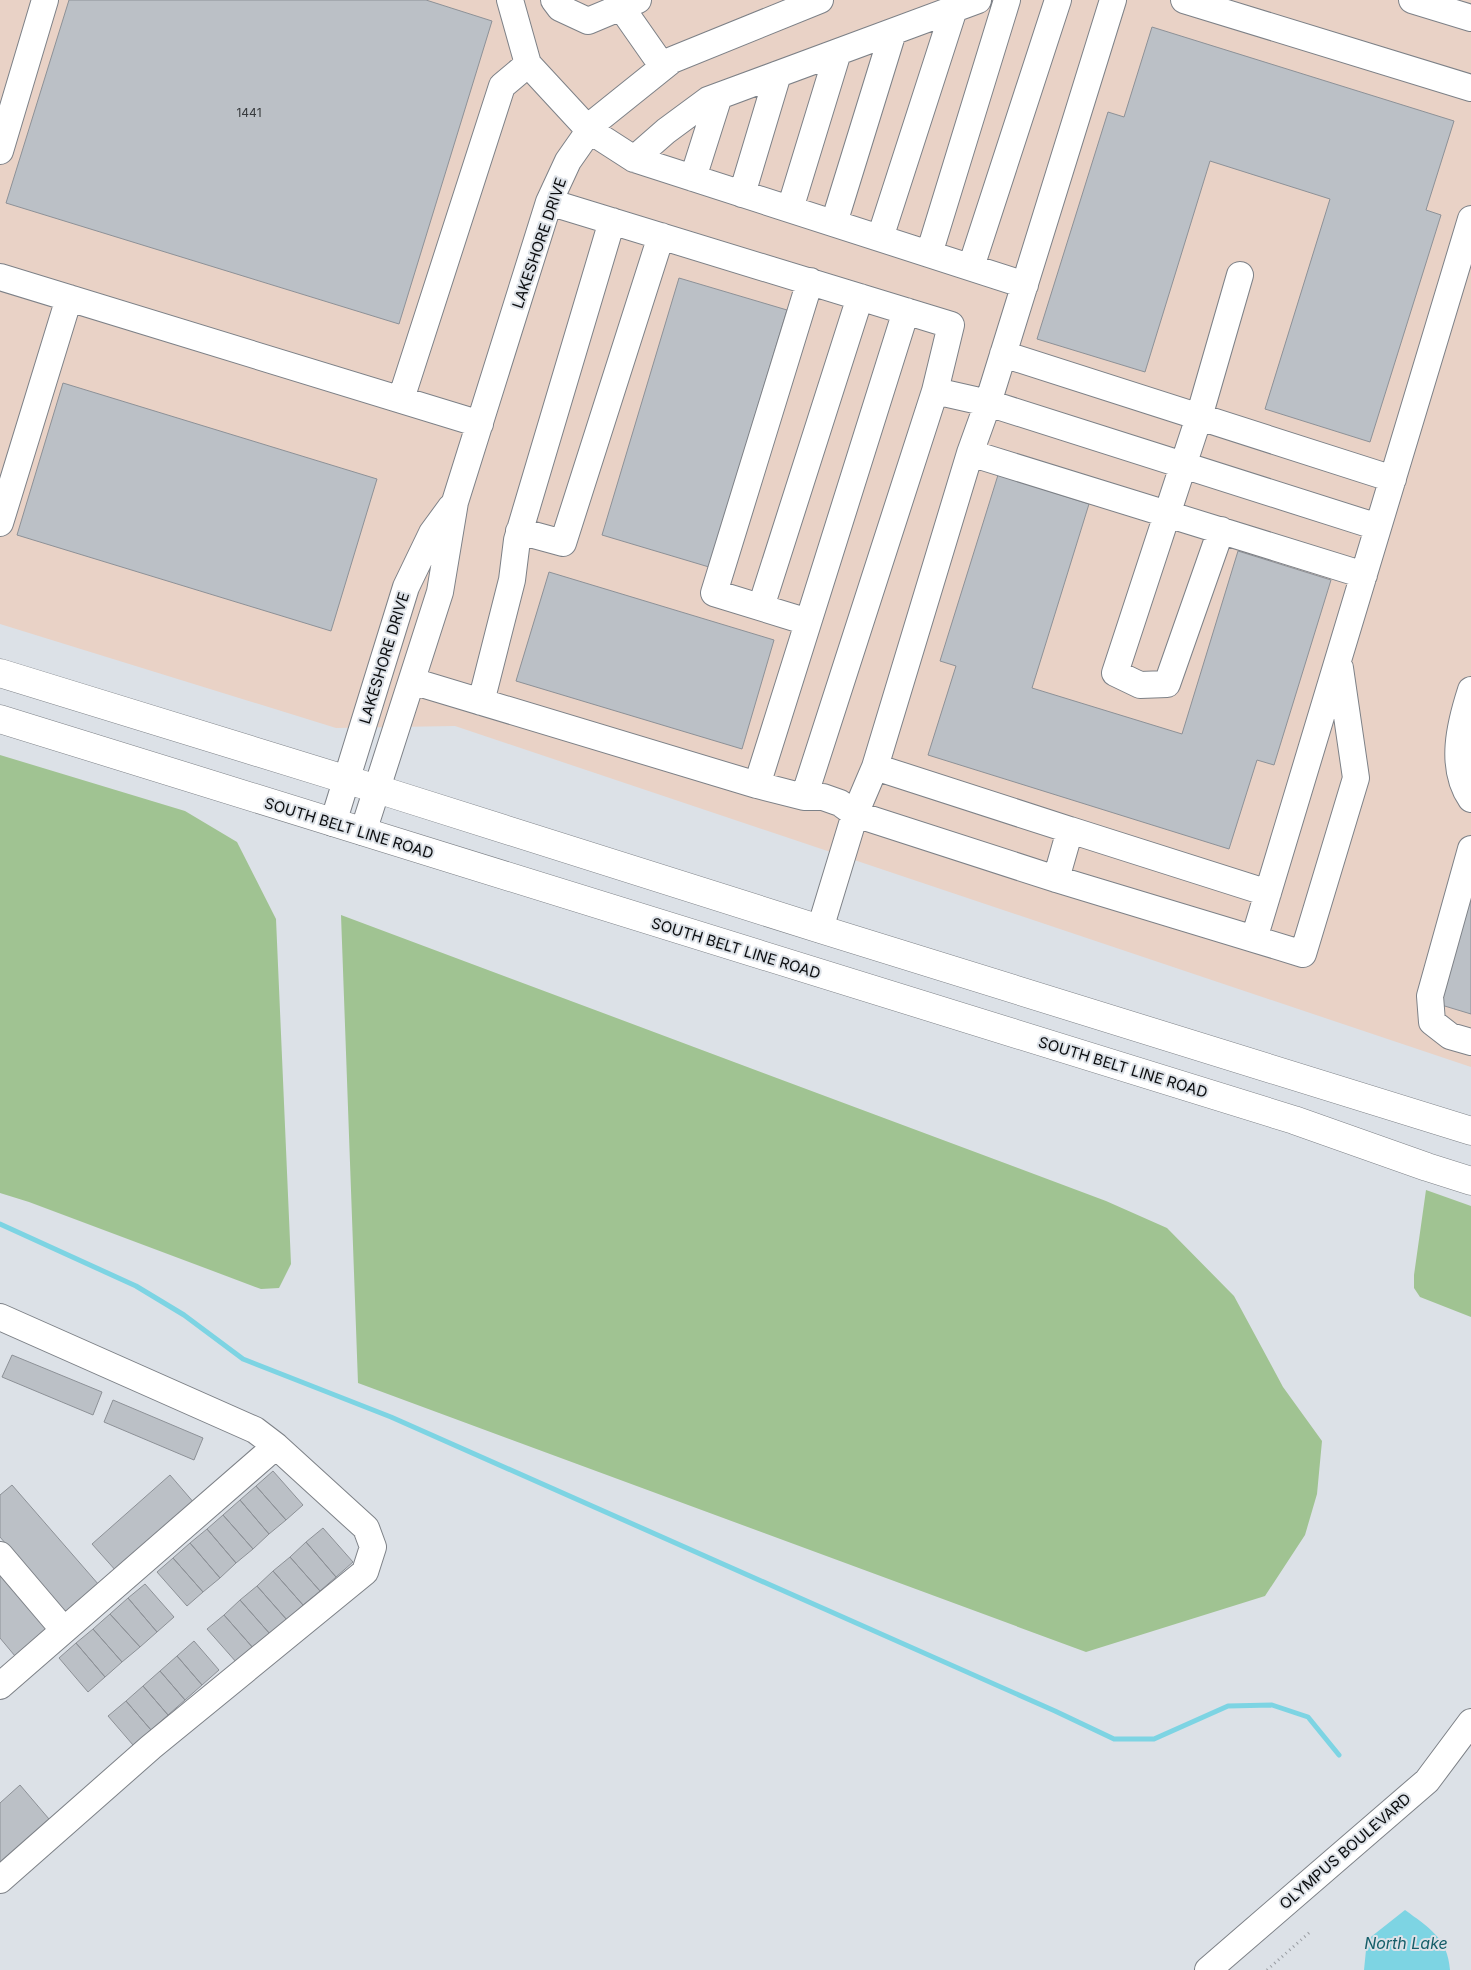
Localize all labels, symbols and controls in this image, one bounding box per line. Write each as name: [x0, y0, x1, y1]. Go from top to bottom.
house number: 1441: [236, 105, 262, 120]
street label: LAKESHORE DRIVE: [508, 175, 570, 311]
street label: LAKESHORE DRIVE: [355, 590, 413, 726]
street label: SOUTH BELT LINE ROAD: [262, 793, 436, 863]
street label: SOUTH BELT LINE ROAD: [649, 913, 823, 983]
street label: SOUTH BELT LINE ROAD: [1036, 1032, 1210, 1102]
street label: OLYMPUS BOULEVARD: [1275, 1789, 1415, 1913]
water label: North Lake: [1364, 1933, 1448, 1953]

